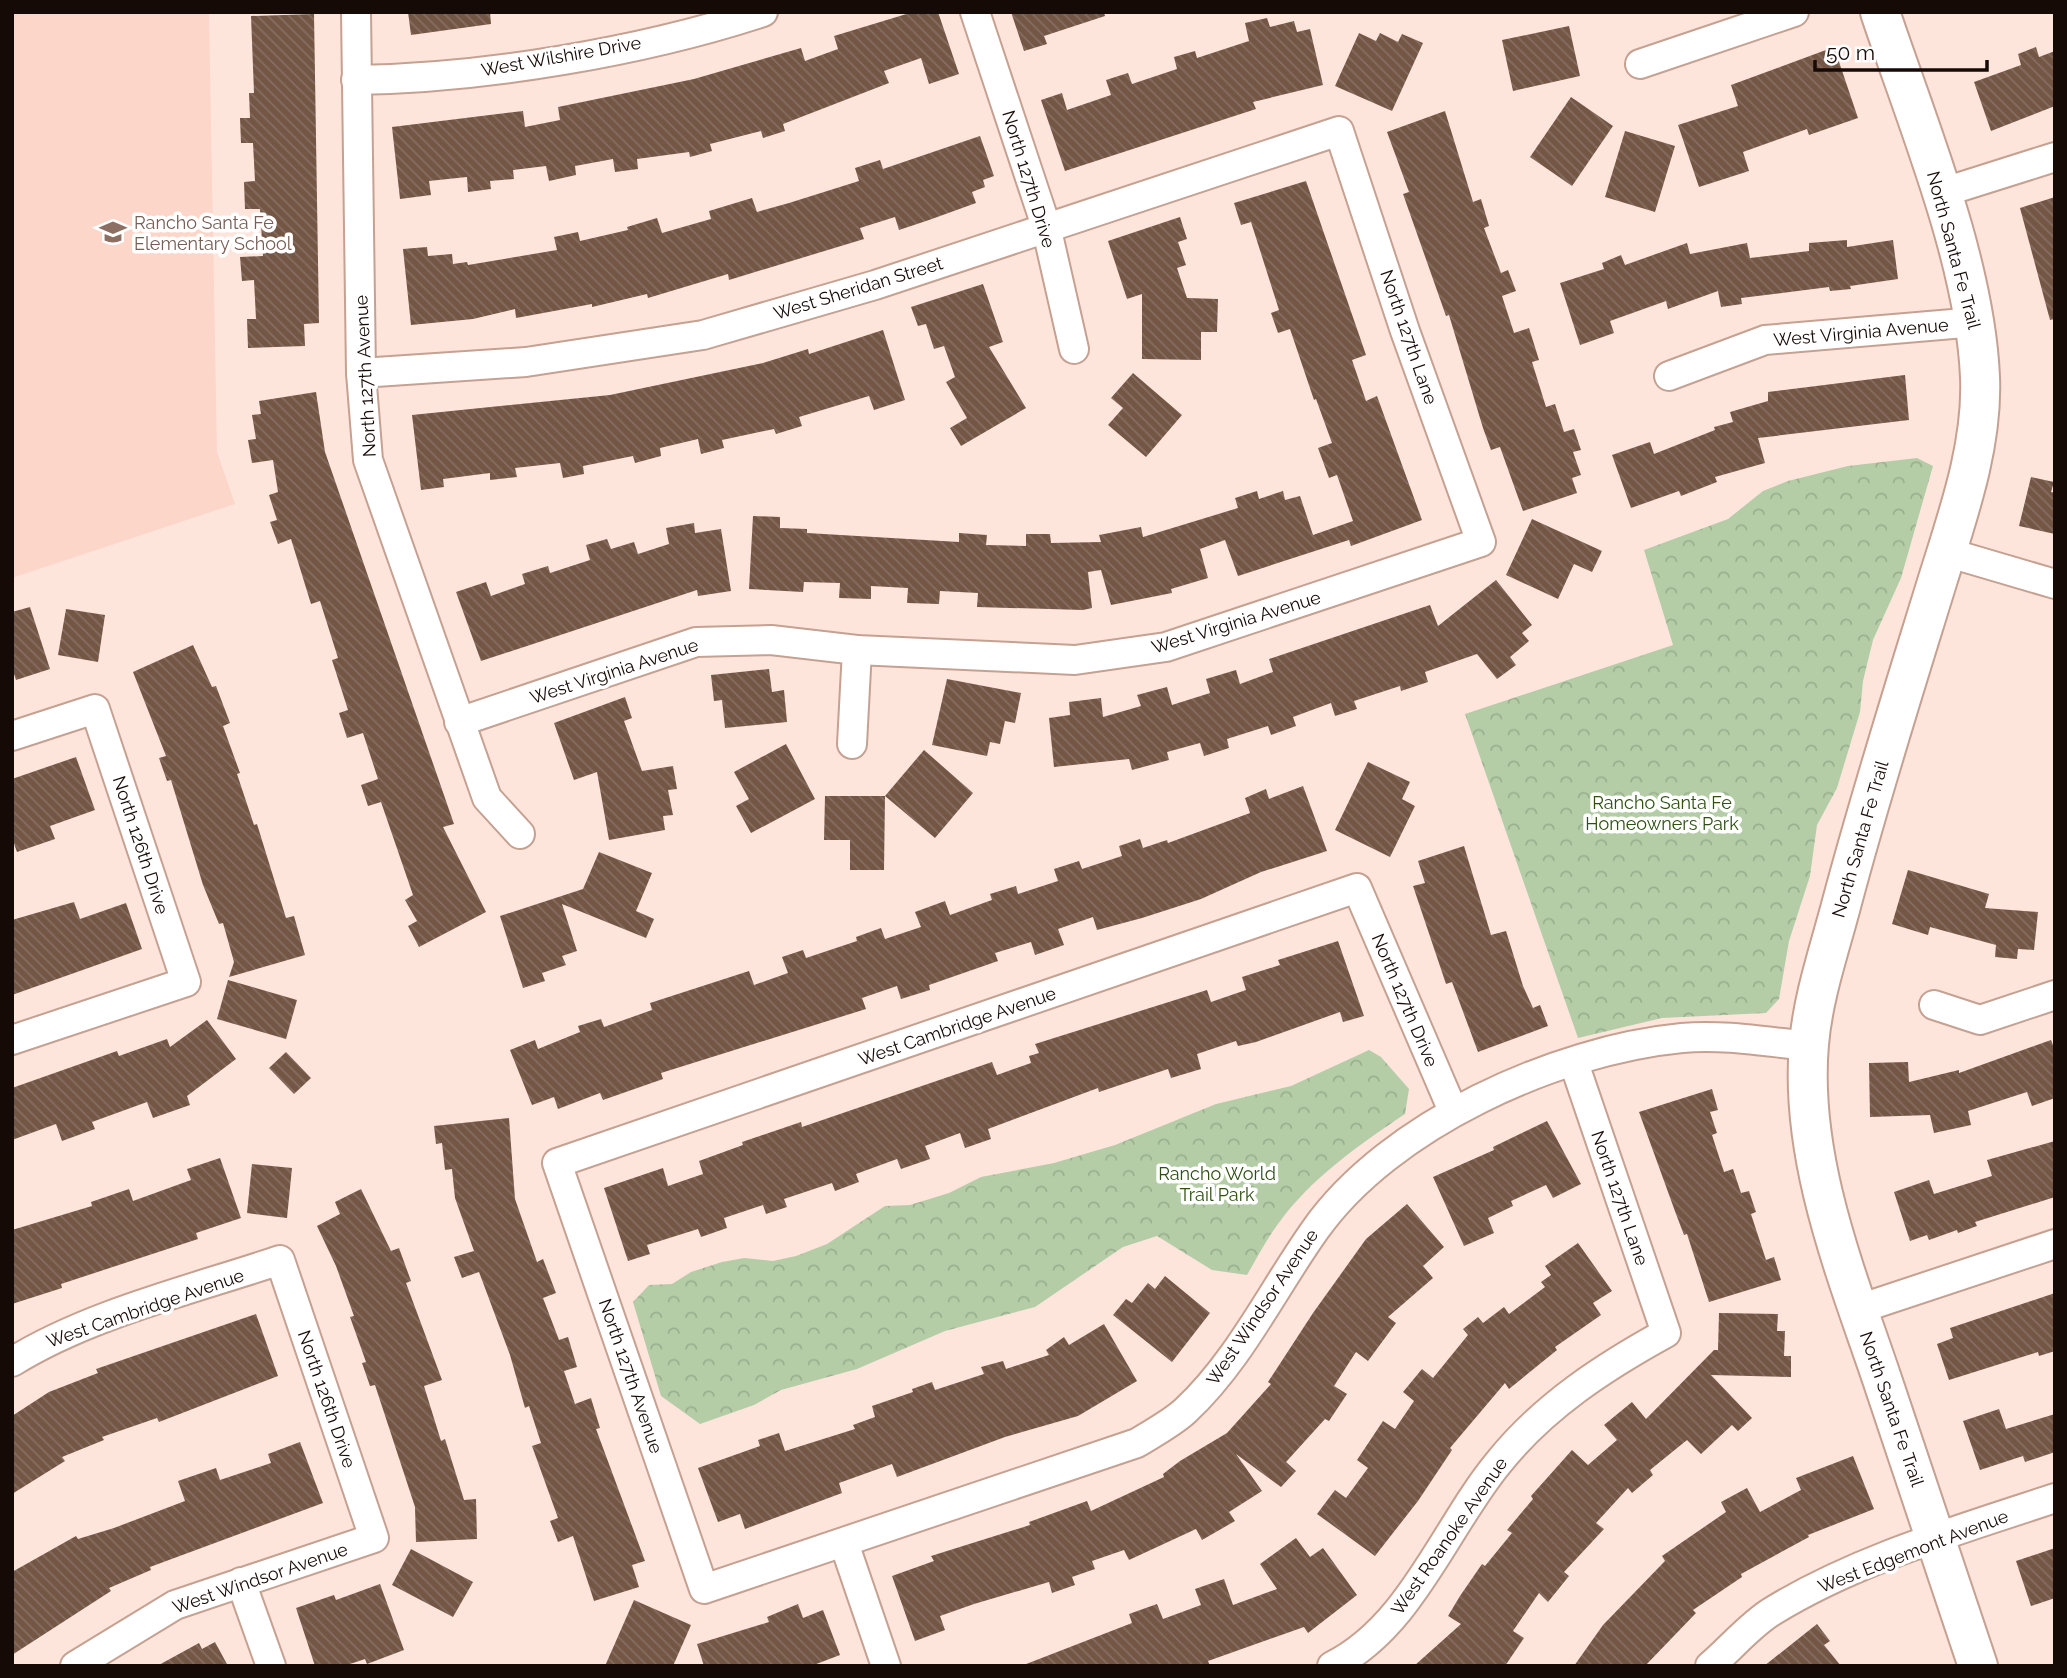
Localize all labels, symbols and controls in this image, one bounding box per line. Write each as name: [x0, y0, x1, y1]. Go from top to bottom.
scale bar: [1815, 28, 1986, 72]
street label: West Wilshire Drive: [480, 32, 643, 80]
text: 50 m: [1826, 40, 1875, 65]
street label: North 127th Drive: [998, 108, 1060, 251]
street label: North Santa Fe Trail: [1923, 169, 1985, 331]
place label: Rancho Santa Fe Elementary School: [134, 212, 292, 254]
school or university icon: Rancho Santa Fe Elementary School: [98, 217, 128, 247]
street label: West Sheridan Street: [771, 252, 945, 324]
street label: North 127th Lane: [1376, 267, 1442, 408]
street label: North 127th Avenue: [350, 294, 380, 458]
street label: West Virginia Avenue: [1773, 314, 1950, 350]
street label: West Virginia Avenue: [1149, 586, 1323, 658]
street label: West Virginia Avenue: [527, 634, 701, 708]
street label: North Santa Fe Trail: [1828, 758, 1892, 920]
street label: North 126th Drive: [109, 773, 173, 917]
park label: Rancho Santa Fe Homeowners Park: [1585, 792, 1739, 834]
street label: North 127th Drive: [1367, 930, 1443, 1070]
street label: West Cambridge Avenue: [855, 982, 1059, 1070]
street label: North 127th Lane: [1587, 1128, 1653, 1269]
park label: Rancho World Trail Park: [1158, 1163, 1276, 1205]
street label: West Windsor Avenue: [1202, 1225, 1322, 1389]
street label: West Cambridge Avenue: [43, 1264, 247, 1352]
street label: North 127th Avenue: [595, 1296, 667, 1457]
street label: North 126th Drive: [294, 1328, 360, 1471]
street label: North Santa Fe Trail: [1856, 1329, 1928, 1489]
street label: West Roanoke Avenue: [1387, 1453, 1512, 1619]
street label: West Edgemont Avenue: [1815, 1505, 2011, 1597]
street label: West Windsor Avenue: [170, 1538, 351, 1618]

